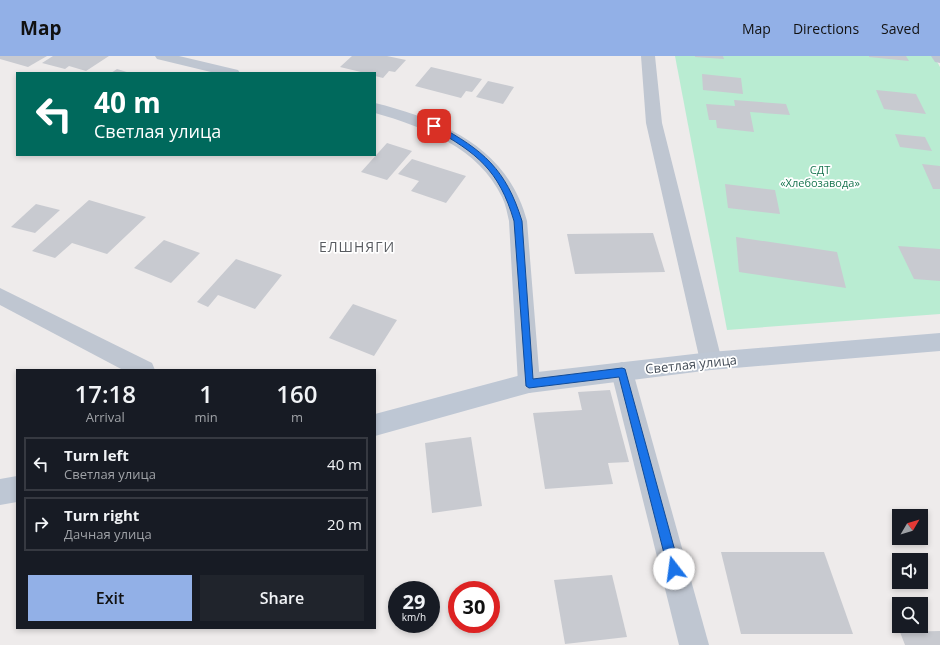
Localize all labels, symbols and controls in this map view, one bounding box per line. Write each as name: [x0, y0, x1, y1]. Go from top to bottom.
text: Map: [20, 15, 61, 41]
text: Map: [742, 19, 771, 38]
text: Directions: [793, 19, 859, 38]
text: Saved: [881, 19, 920, 38]
text: 40 m: [94, 83, 161, 121]
icon: left: [28, 88, 80, 140]
pin: [417, 109, 451, 143]
icon: arrive: [423, 115, 445, 137]
text: Светлая улица: [94, 119, 221, 143]
park label: СДТ «Хлебозавода»: [780, 162, 860, 190]
district label: ЕЛШНЯГИ: [319, 237, 395, 256]
street label: Светлая улица: [644, 350, 738, 378]
text: 17:18: [75, 377, 136, 410]
text: 1: [199, 377, 213, 410]
text: 160: [276, 377, 317, 410]
text: Arrival: [86, 408, 125, 426]
text: min: [195, 408, 218, 426]
text: m: [291, 408, 303, 426]
text: Turn left: [64, 445, 129, 465]
icon: left: [30, 453, 52, 475]
text: 40 m: [327, 454, 362, 474]
text: Светлая улица: [64, 465, 156, 483]
text: Turn right: [64, 505, 139, 525]
north arrow: [892, 509, 928, 545]
map controls: [892, 509, 928, 633]
icon: right: [30, 513, 52, 535]
text: 20 m: [327, 514, 362, 534]
text: Дачная улица: [64, 525, 152, 543]
position arrow: [653, 548, 695, 590]
button: sound: [892, 553, 928, 589]
button: Exit: [28, 575, 192, 621]
button: Share: [200, 575, 364, 621]
speed limit sign: 30: [448, 581, 500, 633]
text: 29: [403, 588, 425, 615]
button: search: [892, 597, 928, 633]
text: km/h: [402, 610, 426, 624]

